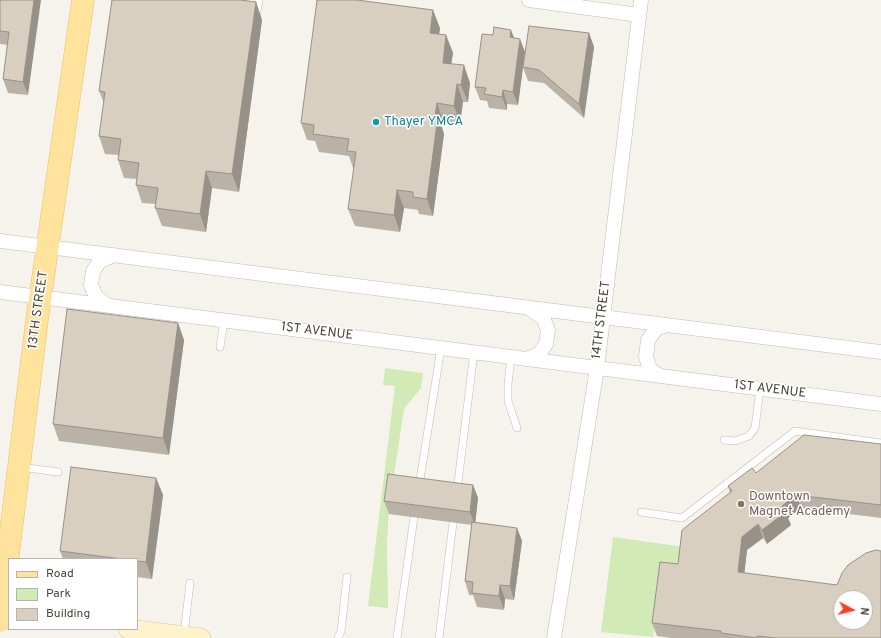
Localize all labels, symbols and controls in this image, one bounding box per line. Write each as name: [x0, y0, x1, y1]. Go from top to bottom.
place label: Thayer YMCA: [384, 114, 463, 130]
marker: Thayer YMCA: [371, 117, 381, 127]
street label: 13TH STREET: [26, 270, 52, 350]
street label: 14TH STREET: [589, 280, 615, 360]
street label: 1ST AVENUE: [280, 320, 354, 344]
street label: 1ST AVENUE: [733, 378, 807, 402]
place label: Downtown Magnet Academy: [749, 489, 850, 520]
marker: Downtown Magnet Academy: [736, 499, 746, 509]
legend: [8, 558, 138, 630]
text: Road: [46, 566, 74, 582]
text: Park: [46, 586, 71, 602]
north arrow: [833, 590, 873, 630]
text: Building: [46, 606, 90, 622]
text: N: [856, 607, 871, 616]

